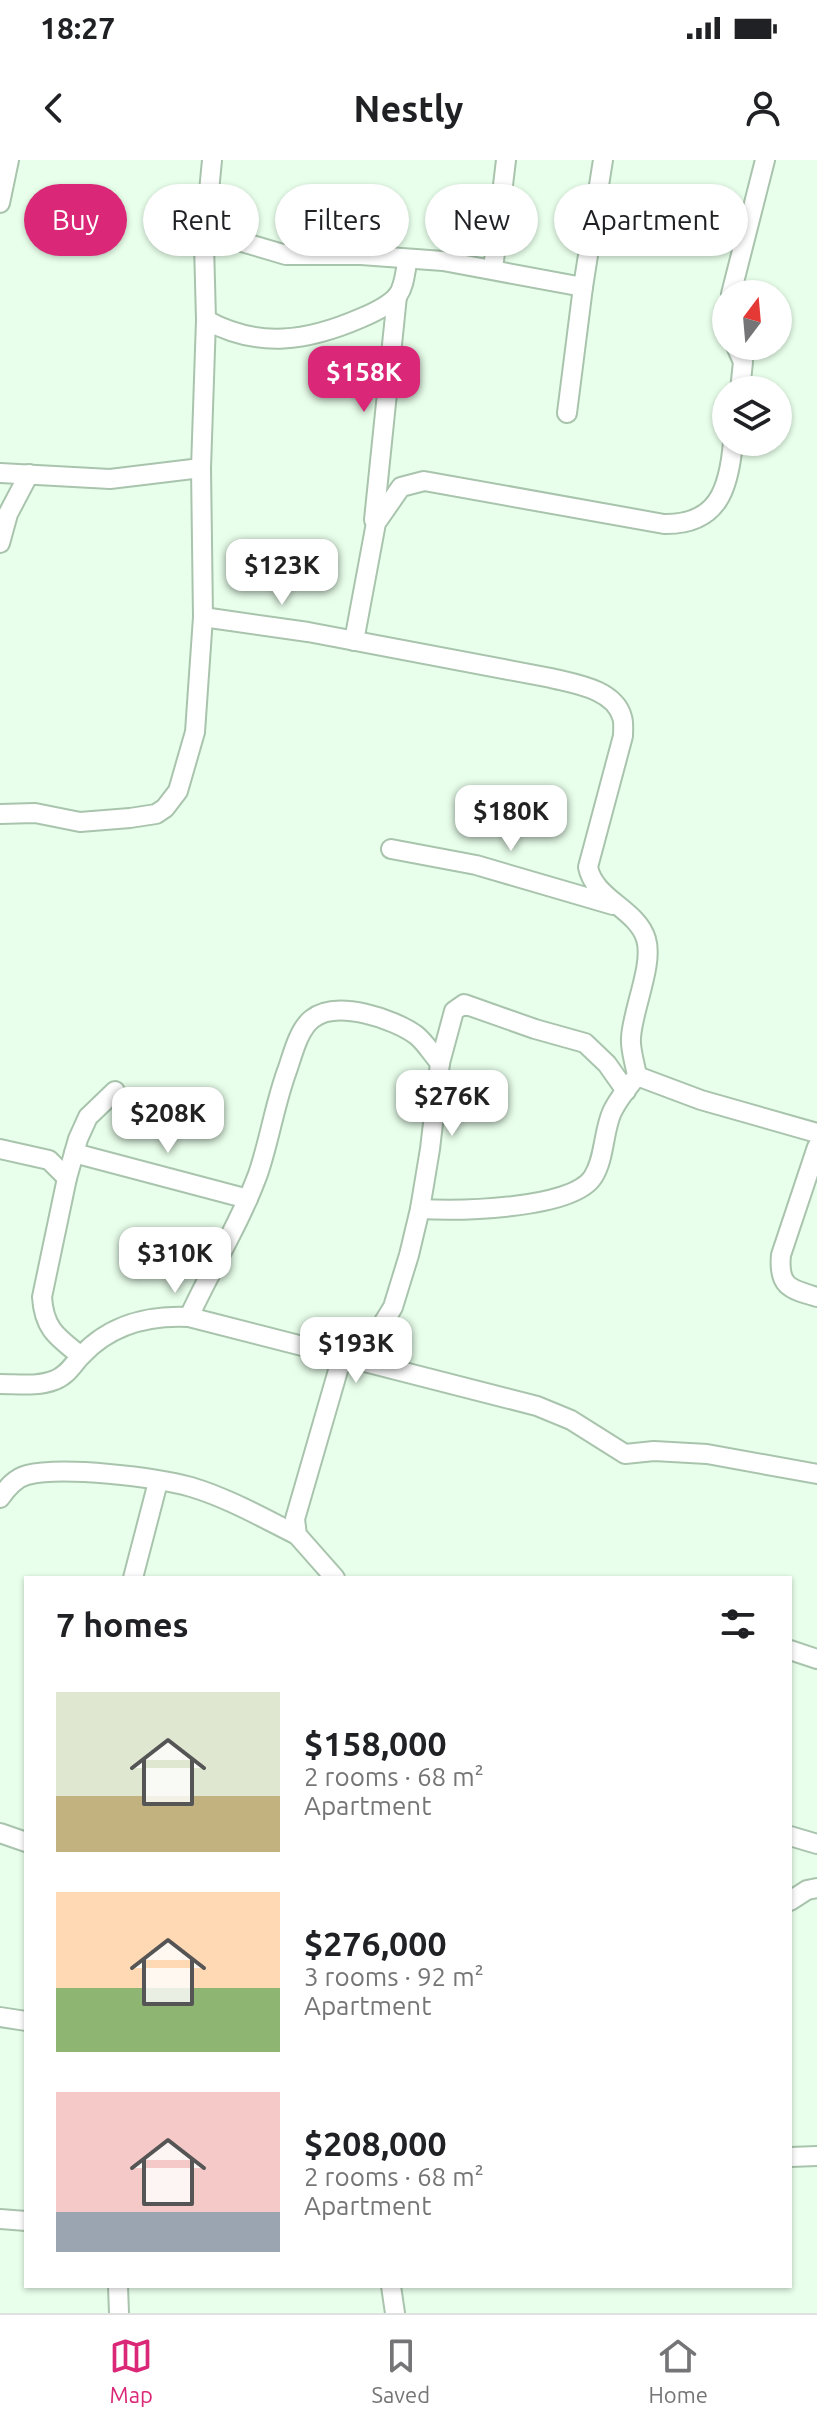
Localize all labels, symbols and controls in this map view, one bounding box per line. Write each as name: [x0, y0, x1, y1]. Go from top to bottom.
text: 18:27: [40, 11, 115, 45]
icon: back: [32, 86, 76, 130]
icon: person: [741, 86, 785, 130]
text: Nestly: [354, 88, 463, 129]
chip: Buy: [24, 184, 127, 256]
chip: Rent: [143, 184, 259, 256]
chip: Filters: [275, 184, 409, 256]
chip: New: [425, 184, 538, 256]
chip: Apartment: [554, 184, 748, 256]
north arrow: [712, 280, 792, 360]
map controls: [712, 280, 792, 456]
pin: $158K: [308, 346, 420, 414]
text: $158K: [326, 357, 402, 386]
button: layers: [712, 376, 792, 456]
pin: $123K: [226, 539, 338, 607]
text: $123K: [244, 550, 320, 579]
pin: $180K: [455, 785, 567, 853]
text: $180K: [473, 796, 549, 825]
pin: $276K: [396, 1070, 508, 1138]
text: $276K: [414, 1081, 490, 1110]
pin: $208K: [112, 1087, 224, 1155]
text: $208K: [130, 1098, 206, 1127]
pin: $310K: [119, 1227, 231, 1295]
text: $310K: [137, 1238, 213, 1267]
pin: $193K: [300, 1317, 412, 1385]
text: $193K: [318, 1328, 394, 1357]
icon: filters: [716, 1602, 760, 1646]
text: 7 homes: [56, 1605, 189, 1643]
icon: home: [120, 1724, 216, 1820]
text: $158,000: [304, 1724, 447, 1762]
text: 2 rooms · 68 m²: [304, 1762, 484, 1791]
text: Apartment: [304, 1791, 431, 1820]
icon: home: [120, 1924, 216, 2020]
text: $276,000: [304, 1924, 447, 1962]
text: 3 rooms · 92 m²: [304, 1962, 484, 1991]
text: Apartment: [304, 1991, 431, 2020]
icon: home: [120, 2124, 216, 2220]
text: $208,000: [304, 2124, 447, 2162]
text: 2 rooms · 68 m²: [304, 2162, 484, 2191]
text: Apartment: [304, 2191, 431, 2220]
tab: Map: [109, 2334, 153, 2407]
tab: Saved: [372, 2334, 430, 2407]
tab: Home: [648, 2334, 708, 2407]

